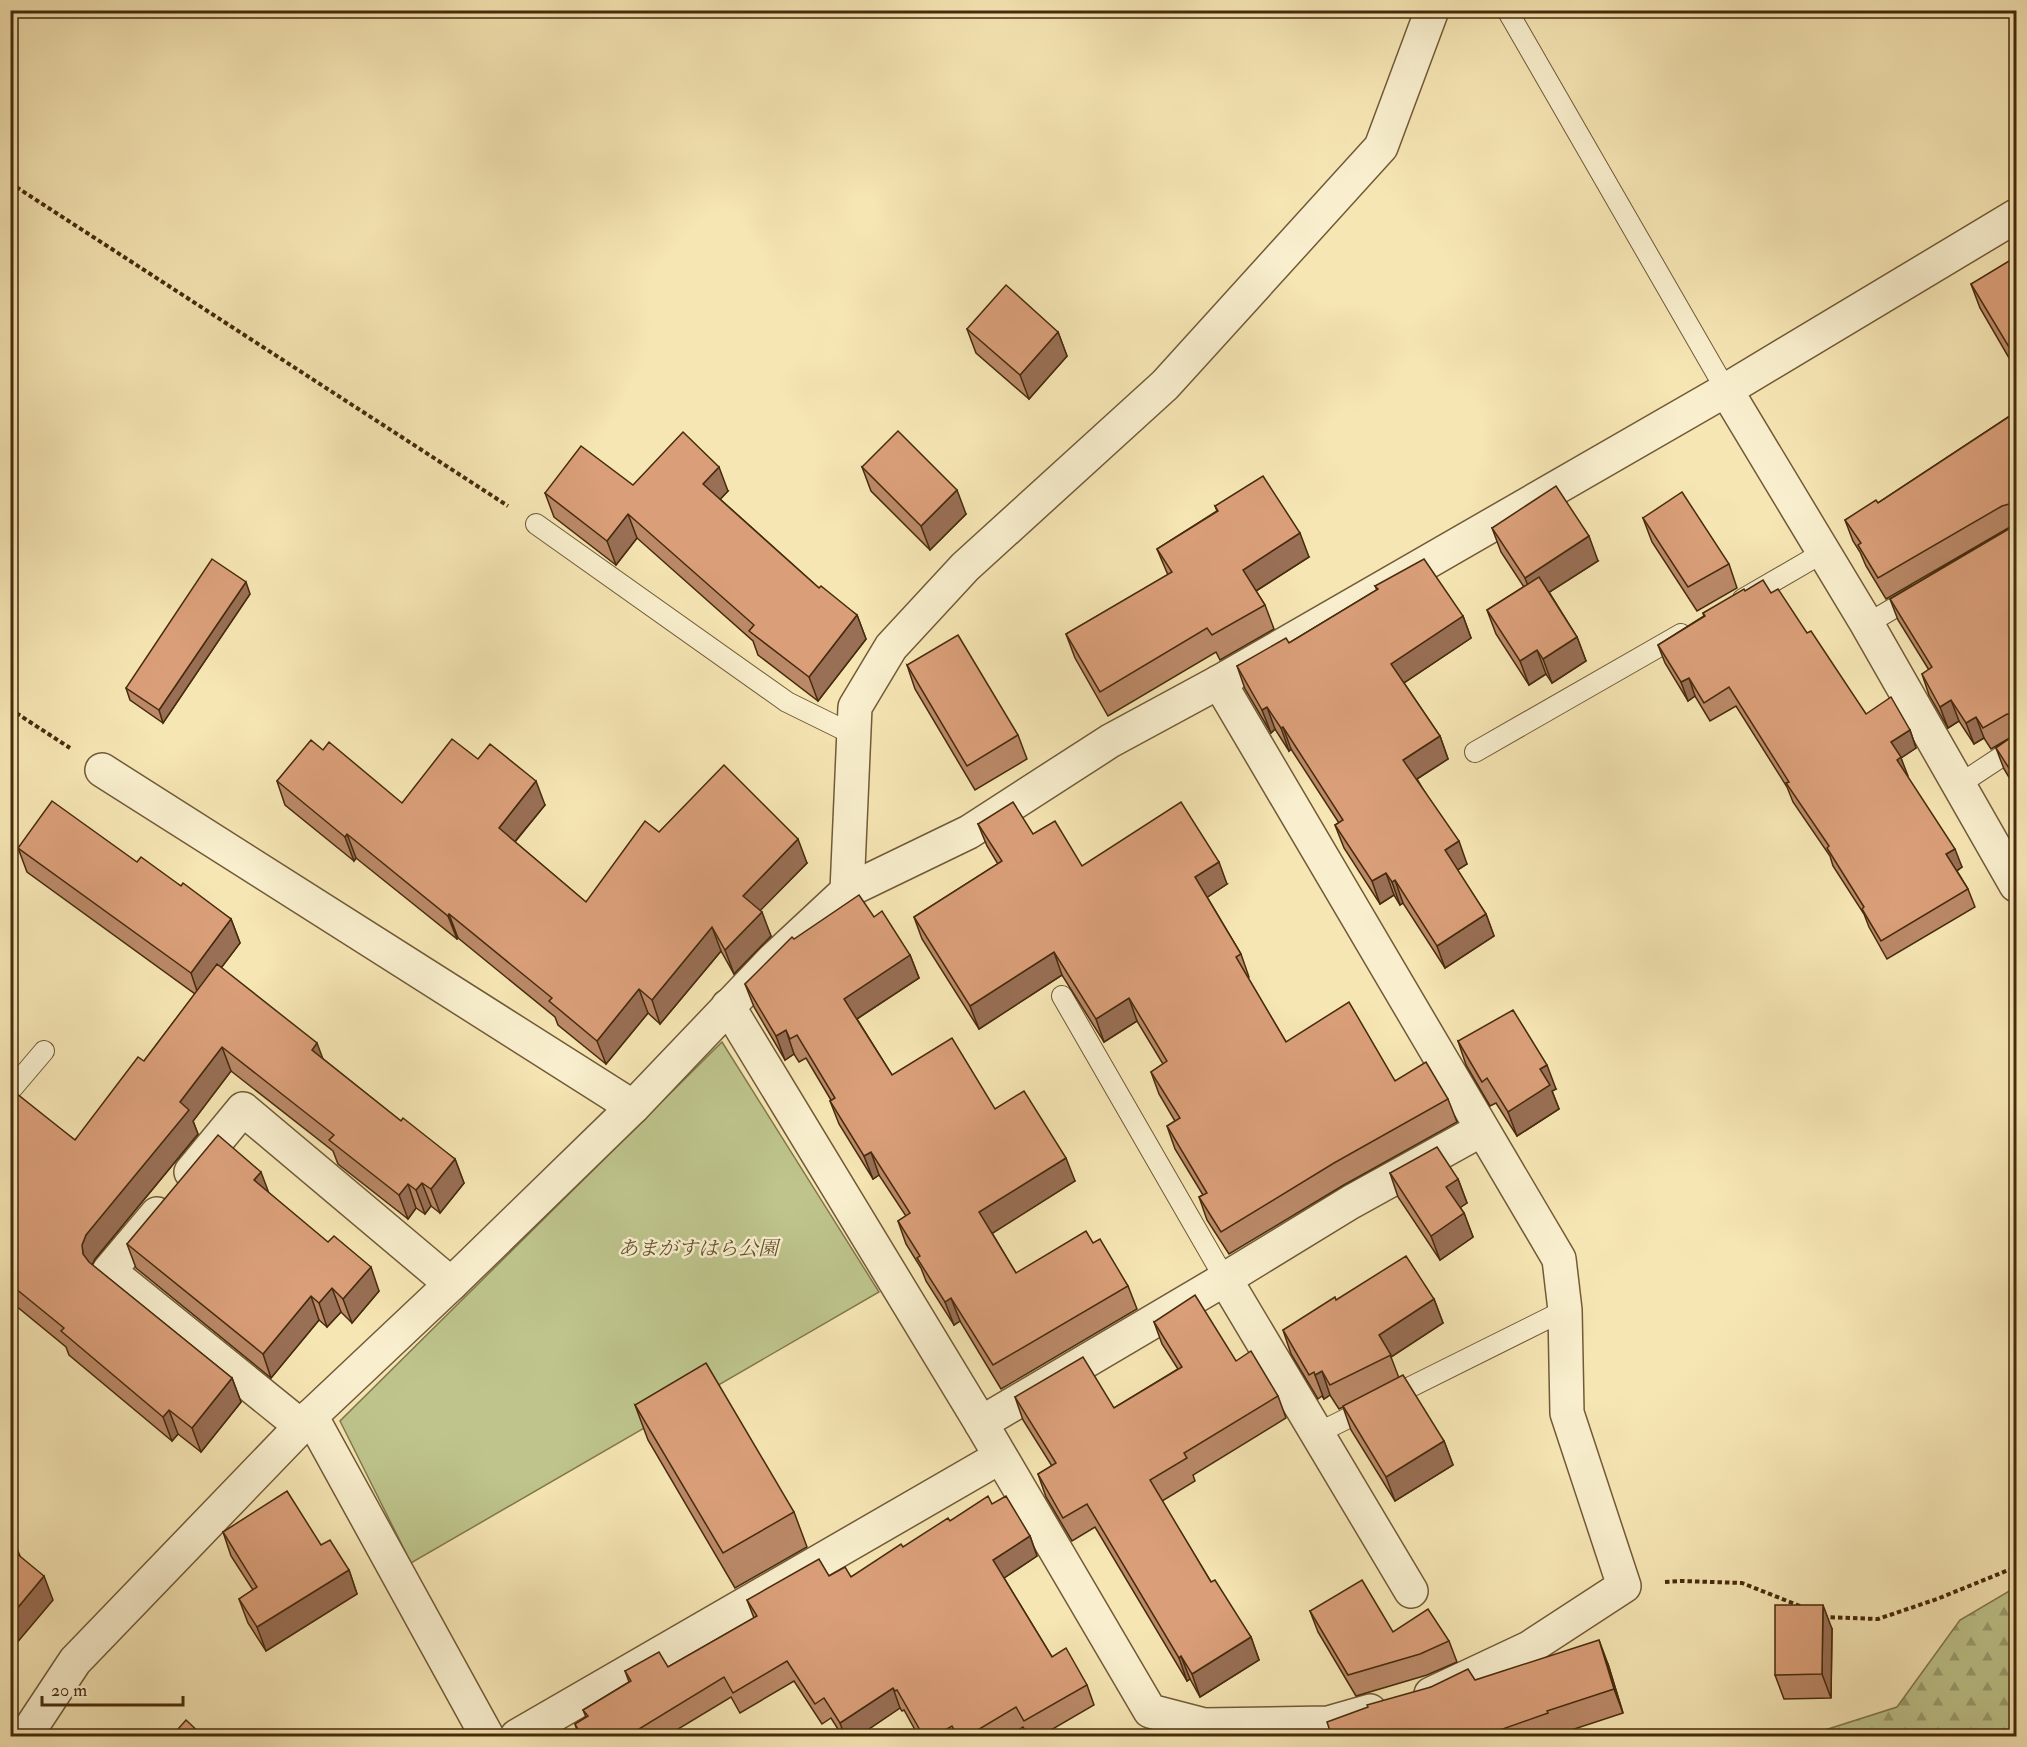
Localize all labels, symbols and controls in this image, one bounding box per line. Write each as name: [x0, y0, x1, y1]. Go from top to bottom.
park label: あまがすはら公園: [618, 1236, 781, 1261]
scale bar: [42, 1669, 183, 1707]
text: 20 m: [51, 1679, 87, 1702]

